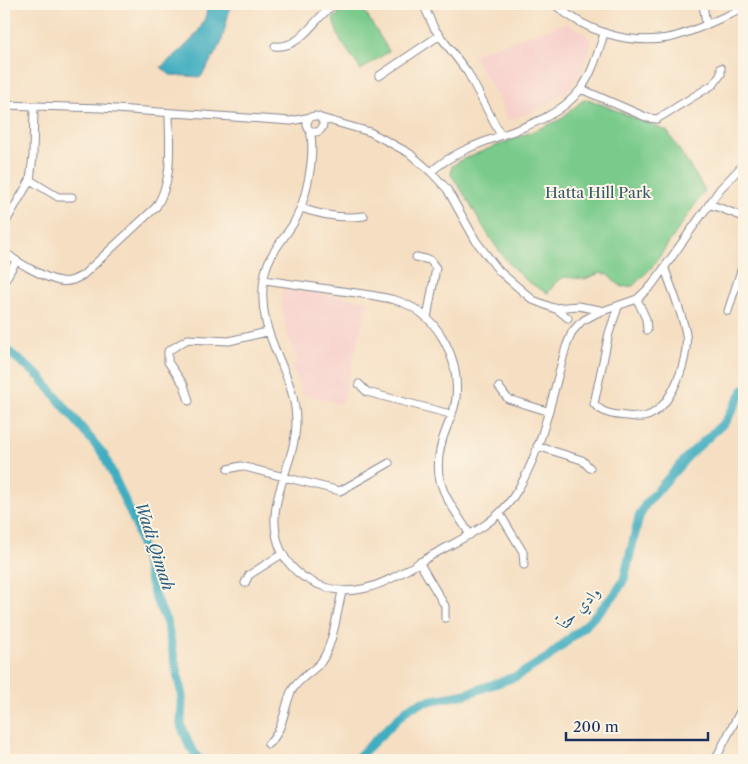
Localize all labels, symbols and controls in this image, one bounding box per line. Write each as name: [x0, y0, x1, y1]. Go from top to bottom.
park label: Hatta Hill Park: [545, 183, 652, 202]
water label: Wadi Qimah: [131, 499, 179, 593]
water label: وادي حتّا: [552, 581, 606, 636]
scale bar: [566, 709, 708, 741]
text: 200 m: [573, 717, 619, 736]

